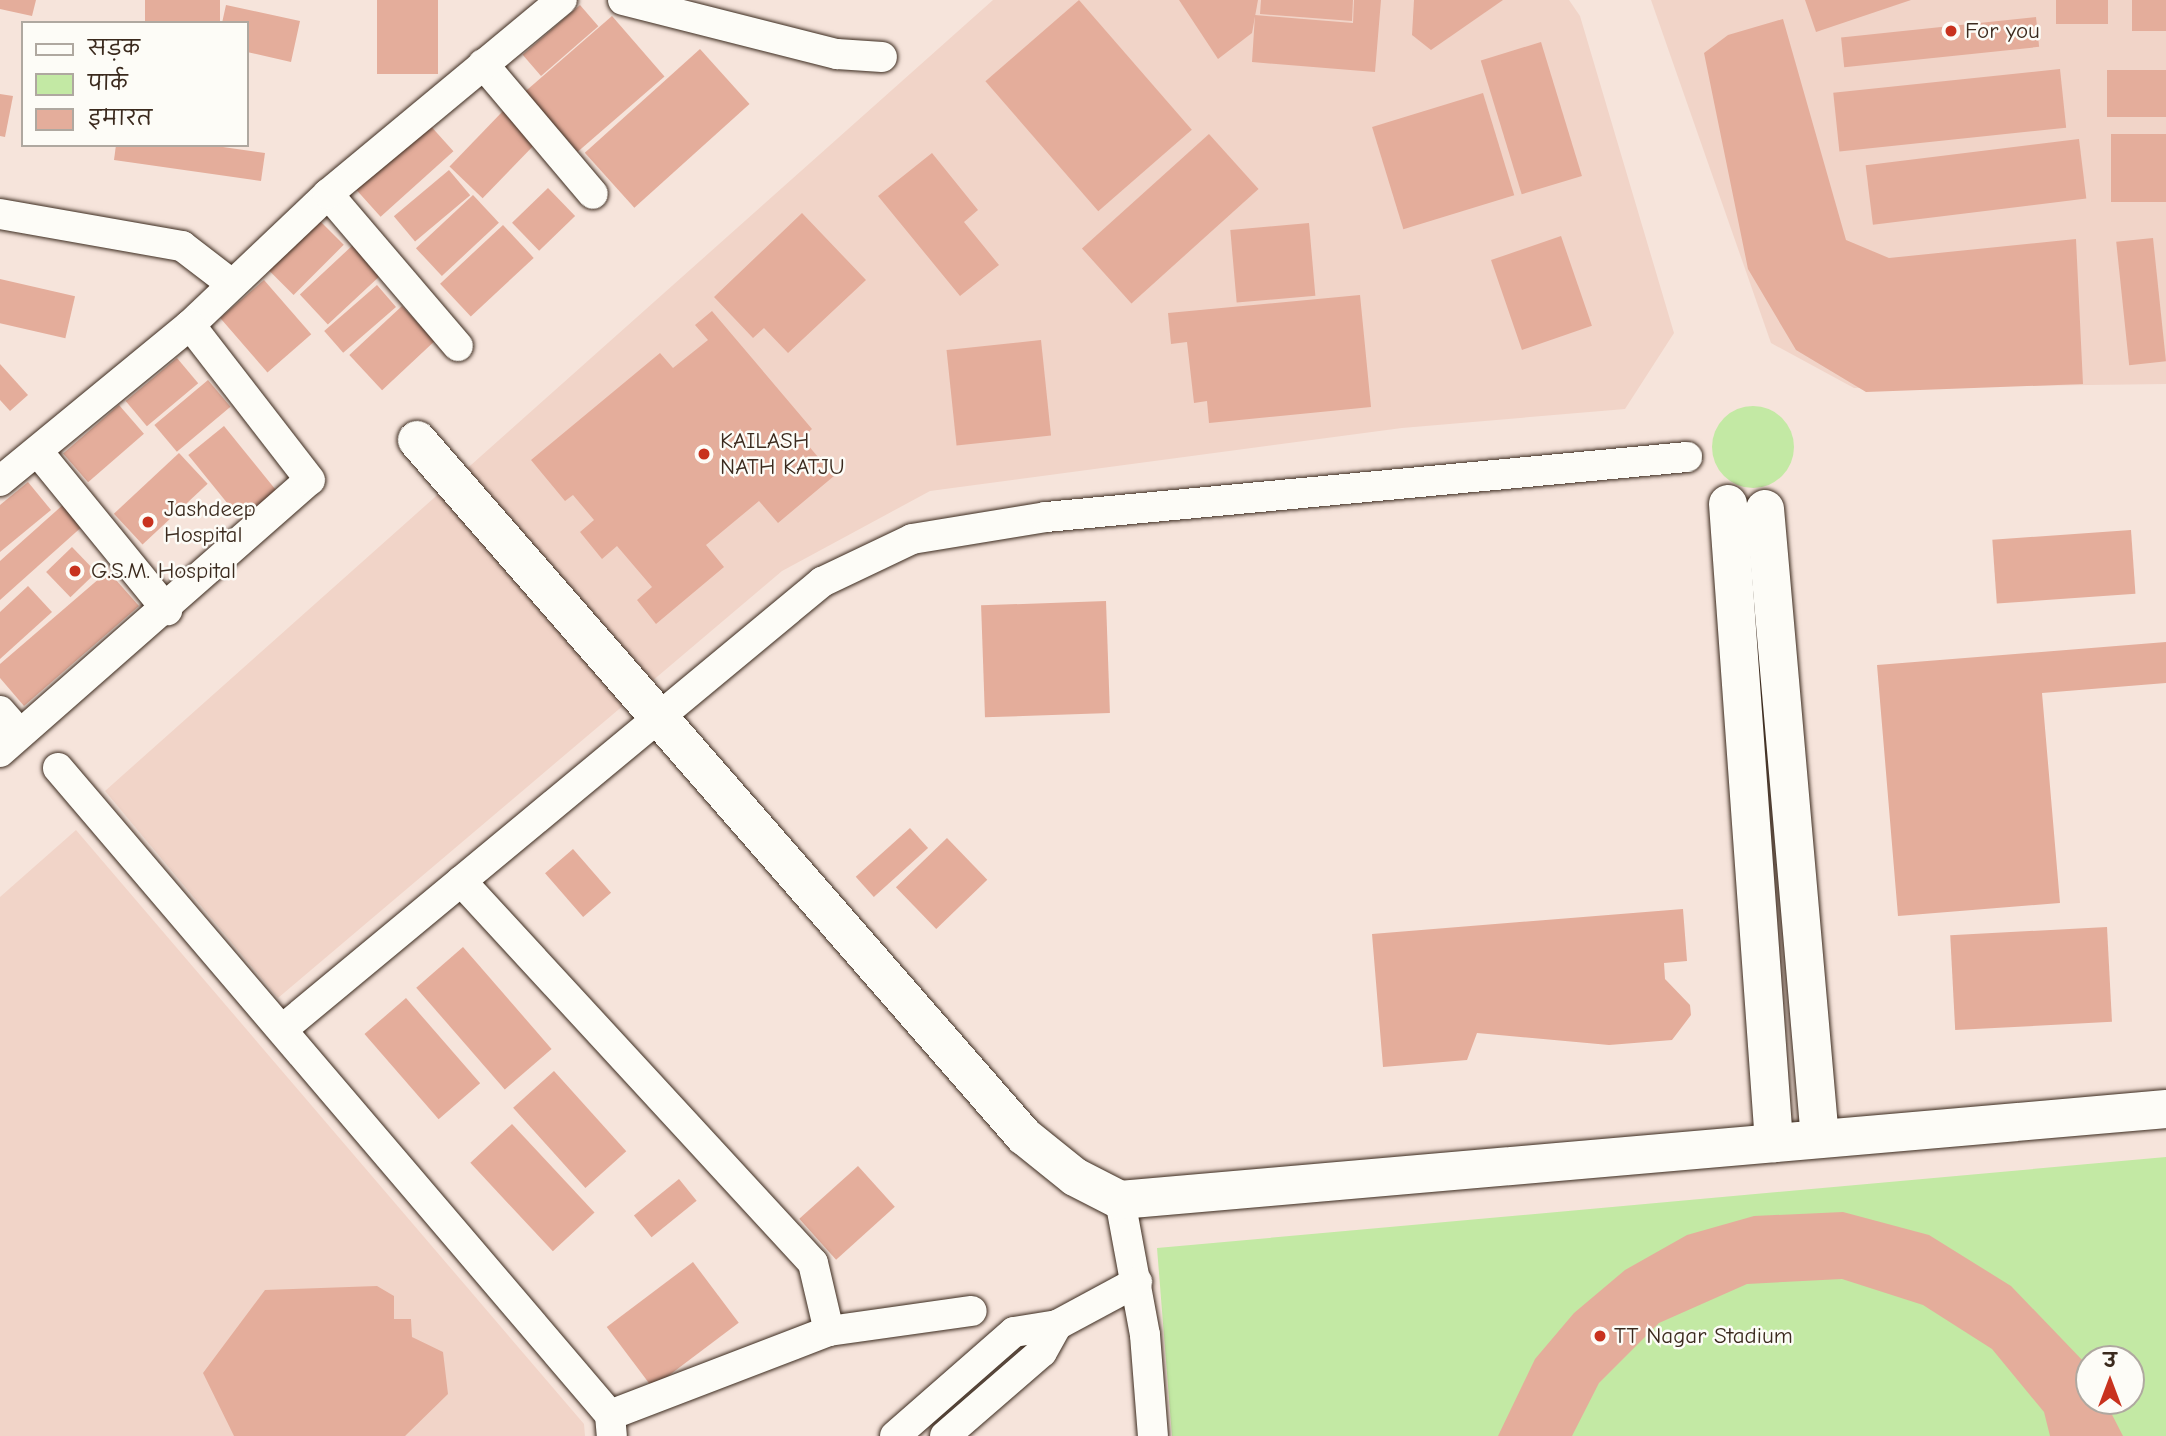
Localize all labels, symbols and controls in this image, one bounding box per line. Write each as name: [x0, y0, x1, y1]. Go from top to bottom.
place label: For you: [1965, 17, 2040, 45]
legend: [21, 21, 248, 147]
marker: For you: [1943, 23, 1959, 39]
text: सड़क: [88, 36, 140, 60]
text: पार्क: [88, 71, 128, 95]
text: इमारत: [88, 106, 152, 130]
place label: KAILASH NATH KATJU: [720, 427, 845, 481]
marker: KAILASH NATH KATJU: [694, 444, 714, 464]
place label: Jashdeep Hospital: [164, 495, 256, 549]
marker: Jashdeep Hospital: [138, 512, 158, 532]
place label: G.S.M. Hospital: [91, 557, 236, 585]
marker: G.S.M. Hospital: [65, 561, 85, 581]
place label: TT Nagar Stadium: [1614, 1322, 1793, 1350]
marker: TT Nagar Stadium: [1592, 1328, 1608, 1344]
north arrow: [2075, 1345, 2145, 1415]
text: उ: [2104, 1350, 2116, 1372]

